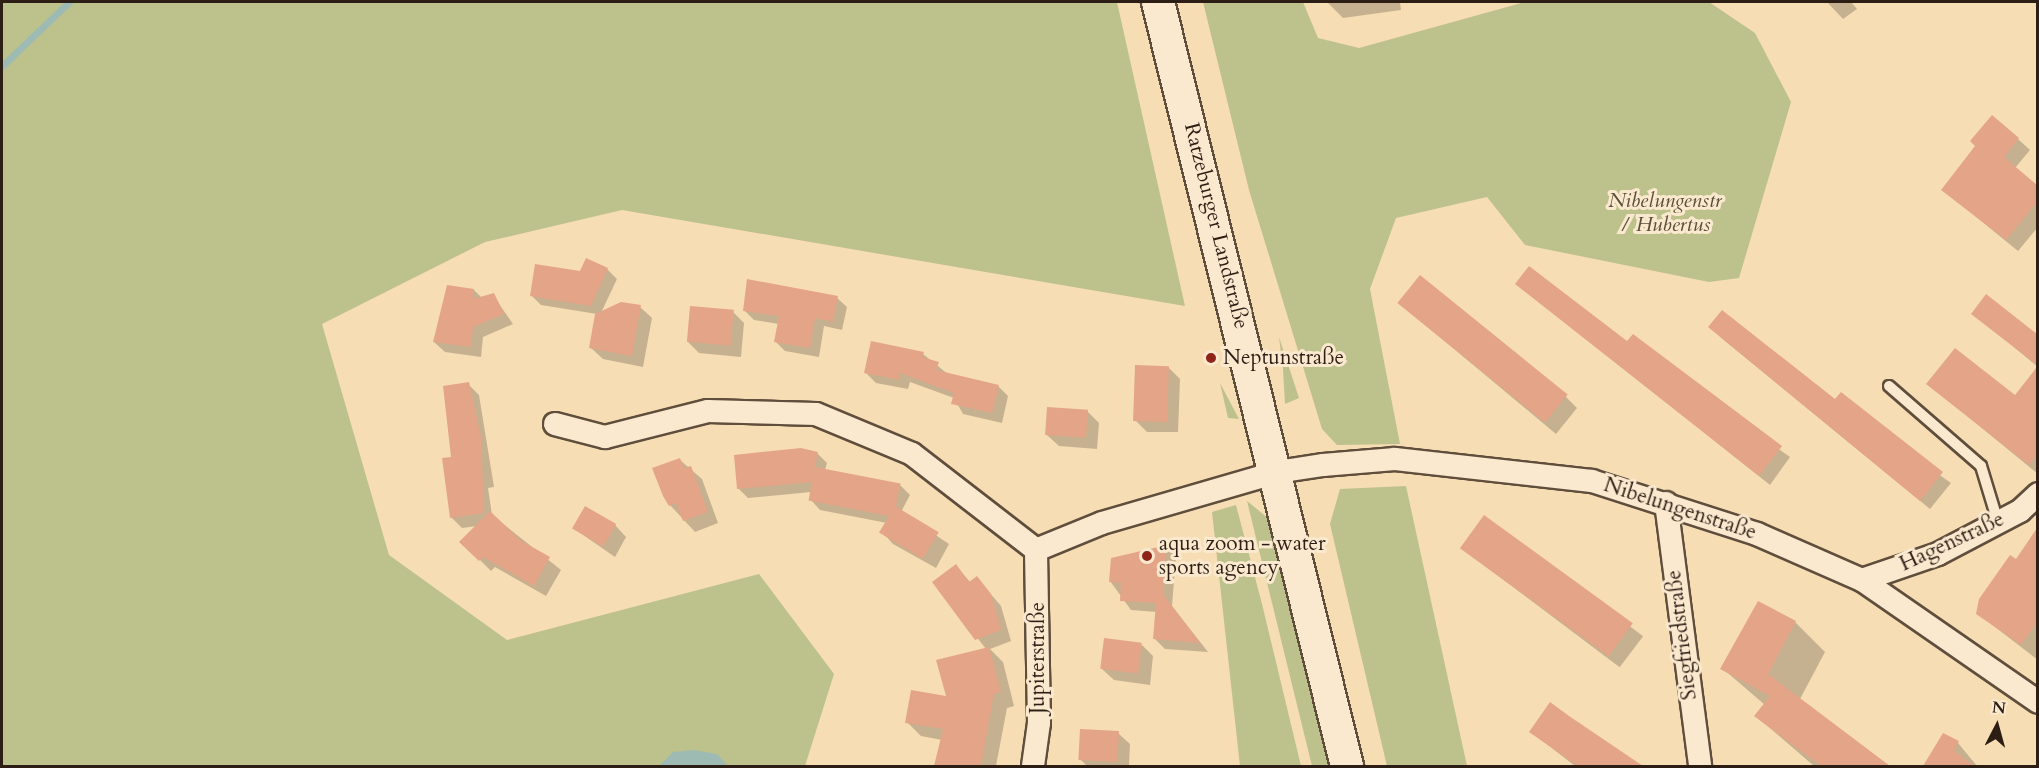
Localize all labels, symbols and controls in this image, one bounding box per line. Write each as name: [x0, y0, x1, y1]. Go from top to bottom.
street label: Ratzeburger Landstraße: [1178, 120, 1254, 332]
park label: Nibelungenstr / Hubertus: [1608, 188, 1722, 238]
place label: Neptunstraße: [1223, 345, 1344, 371]
marker: Neptunstraße: [1204, 351, 1218, 365]
street label: Nibelungenstraße: [1600, 472, 1760, 546]
street label: Hagenstraße: [1896, 507, 2008, 577]
place label: aqua zoom - water sports agency: [1159, 531, 1326, 581]
marker: aqua zoom - water sports agency: [1140, 549, 1154, 563]
street label: Siegfriedstraße: [1662, 569, 1702, 701]
street label: Jupiterstraße: [1025, 602, 1051, 714]
north arrow: [1967, 696, 2027, 756]
text: N: [1991, 696, 2007, 720]

